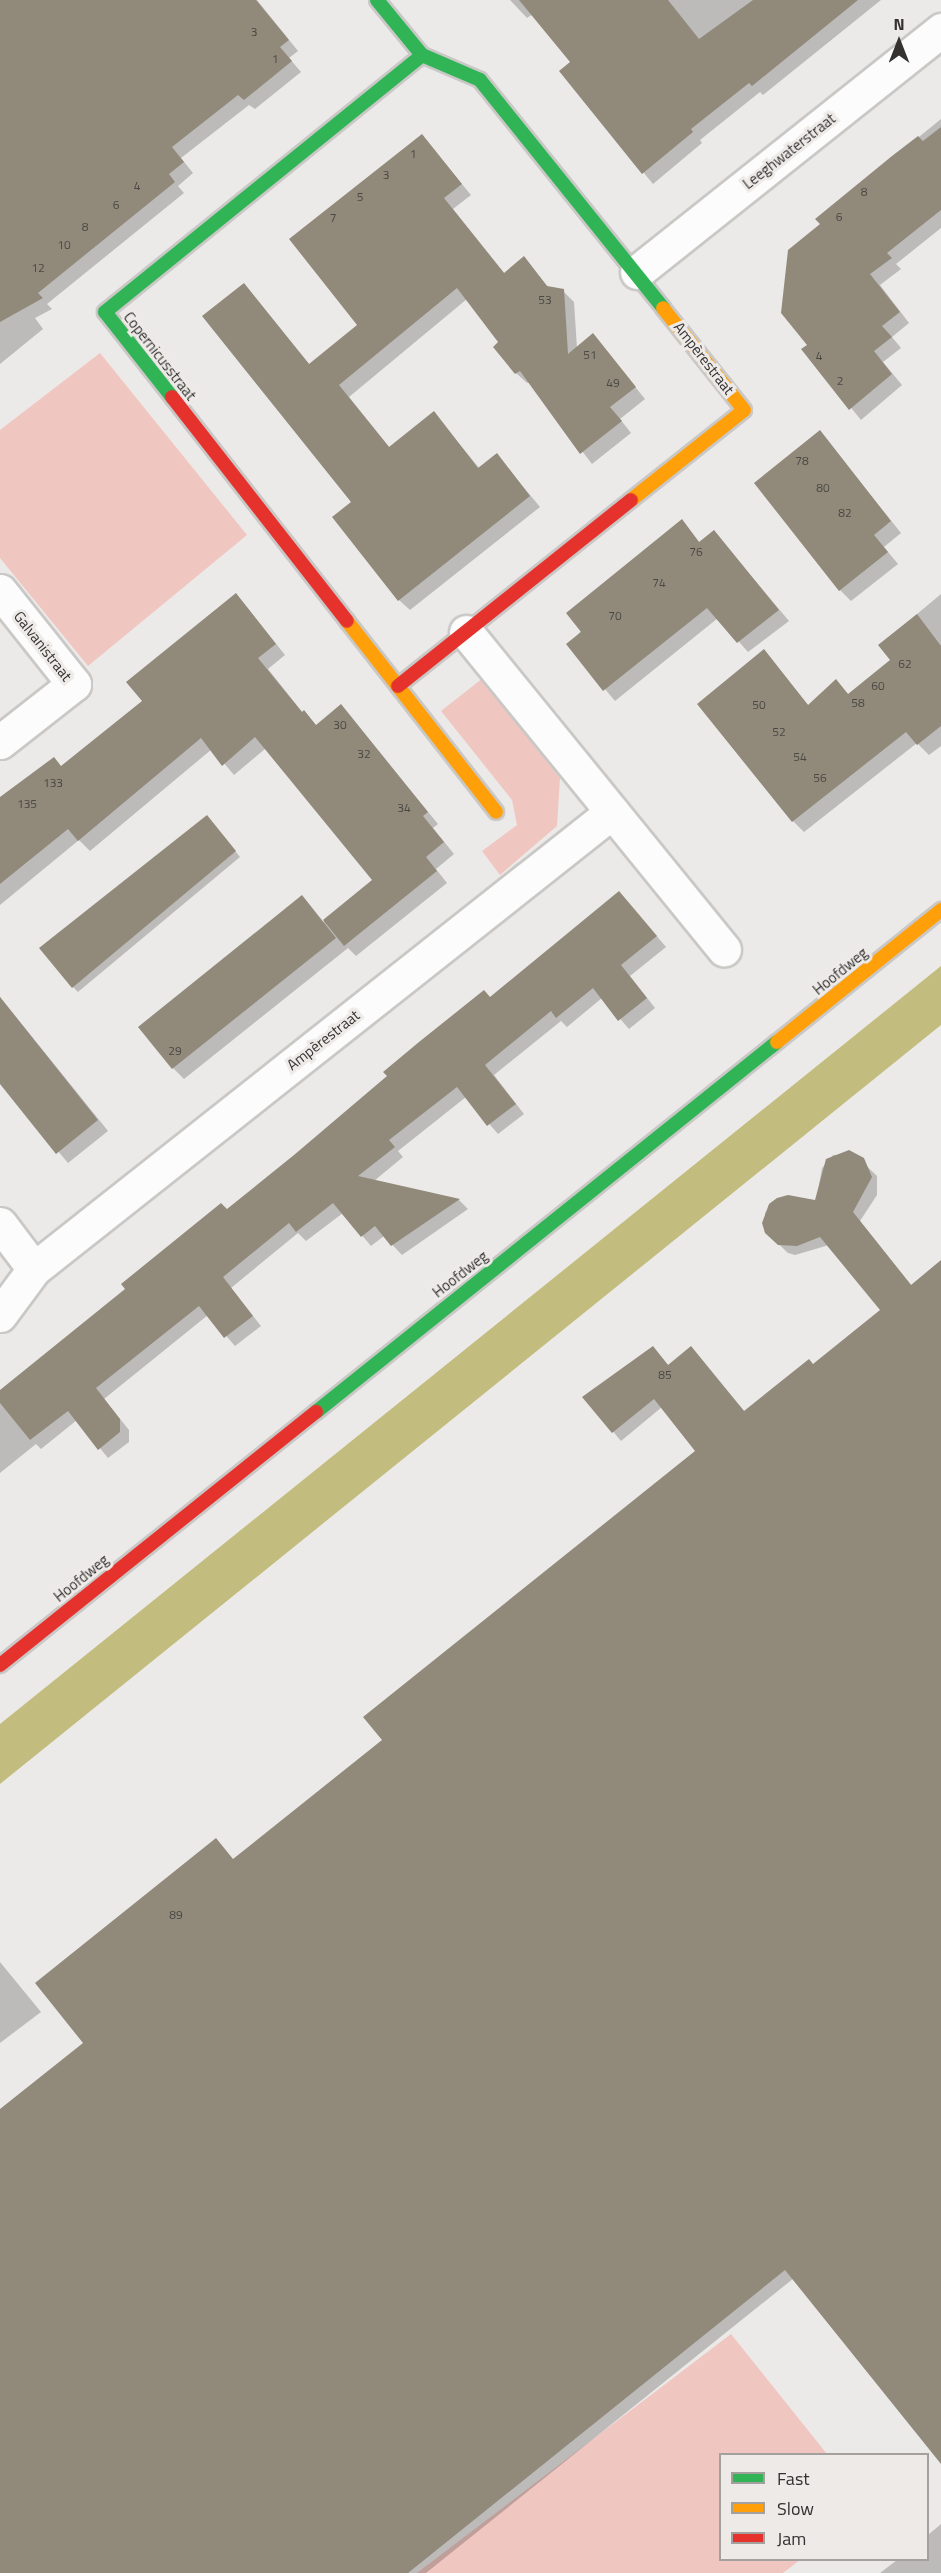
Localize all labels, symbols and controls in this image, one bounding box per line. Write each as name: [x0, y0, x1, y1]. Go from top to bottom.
north arrow: [869, 12, 929, 72]
text: N: [893, 12, 905, 36]
house number: 3: [251, 25, 257, 39]
house number: 1: [272, 52, 278, 66]
street label: Leeghwaterstraat: [739, 109, 839, 193]
house number: 1: [410, 147, 416, 161]
house number: 3: [383, 168, 389, 182]
house number: 4: [134, 179, 140, 193]
house number: 8: [861, 185, 867, 199]
house number: 5: [357, 190, 363, 204]
house number: 6: [113, 198, 119, 212]
house number: 6: [836, 210, 842, 224]
house number: 7: [330, 211, 336, 225]
house number: 8: [82, 220, 88, 234]
house number: 10: [57, 238, 71, 252]
house number: 12: [31, 261, 45, 275]
house number: 53: [538, 293, 552, 307]
street label: Copernicusstraat: [120, 308, 200, 404]
street label: Ampèrestraat: [670, 318, 738, 398]
house number: 51: [583, 348, 597, 362]
house number: 4: [816, 349, 822, 363]
house number: 2: [837, 374, 843, 388]
house number: 49: [606, 376, 620, 390]
house number: 78: [795, 454, 809, 468]
house number: 80: [816, 481, 830, 495]
house number: 82: [838, 506, 852, 520]
house number: 76: [689, 545, 703, 559]
house number: 74: [652, 576, 666, 590]
street label: Galvanistraat: [10, 607, 76, 685]
house number: 70: [608, 609, 622, 623]
house number: 62: [898, 657, 912, 671]
house number: 60: [871, 679, 885, 693]
house number: 58: [851, 696, 865, 710]
house number: 50: [752, 698, 766, 712]
house number: 30: [333, 718, 347, 732]
house number: 52: [772, 725, 786, 739]
house number: 32: [357, 747, 371, 761]
house number: 54: [793, 750, 807, 764]
house number: 56: [813, 771, 827, 785]
house number: 133: [43, 776, 63, 790]
house number: 135: [17, 797, 37, 811]
house number: 34: [397, 801, 411, 815]
street label: Hoofdweg: [809, 943, 871, 999]
street label: Ampèrestraat: [283, 1006, 363, 1074]
house number: 29: [168, 1044, 182, 1058]
street label: Hoofdweg: [429, 1247, 491, 1301]
house number: 85: [658, 1368, 672, 1382]
street label: Hoofdweg: [50, 1550, 112, 1606]
house number: 89: [169, 1908, 183, 1922]
legend: [719, 2453, 929, 2561]
text: Fast: [777, 2465, 810, 2492]
text: Slow: [777, 2495, 814, 2522]
text: Jam: [777, 2525, 806, 2552]

